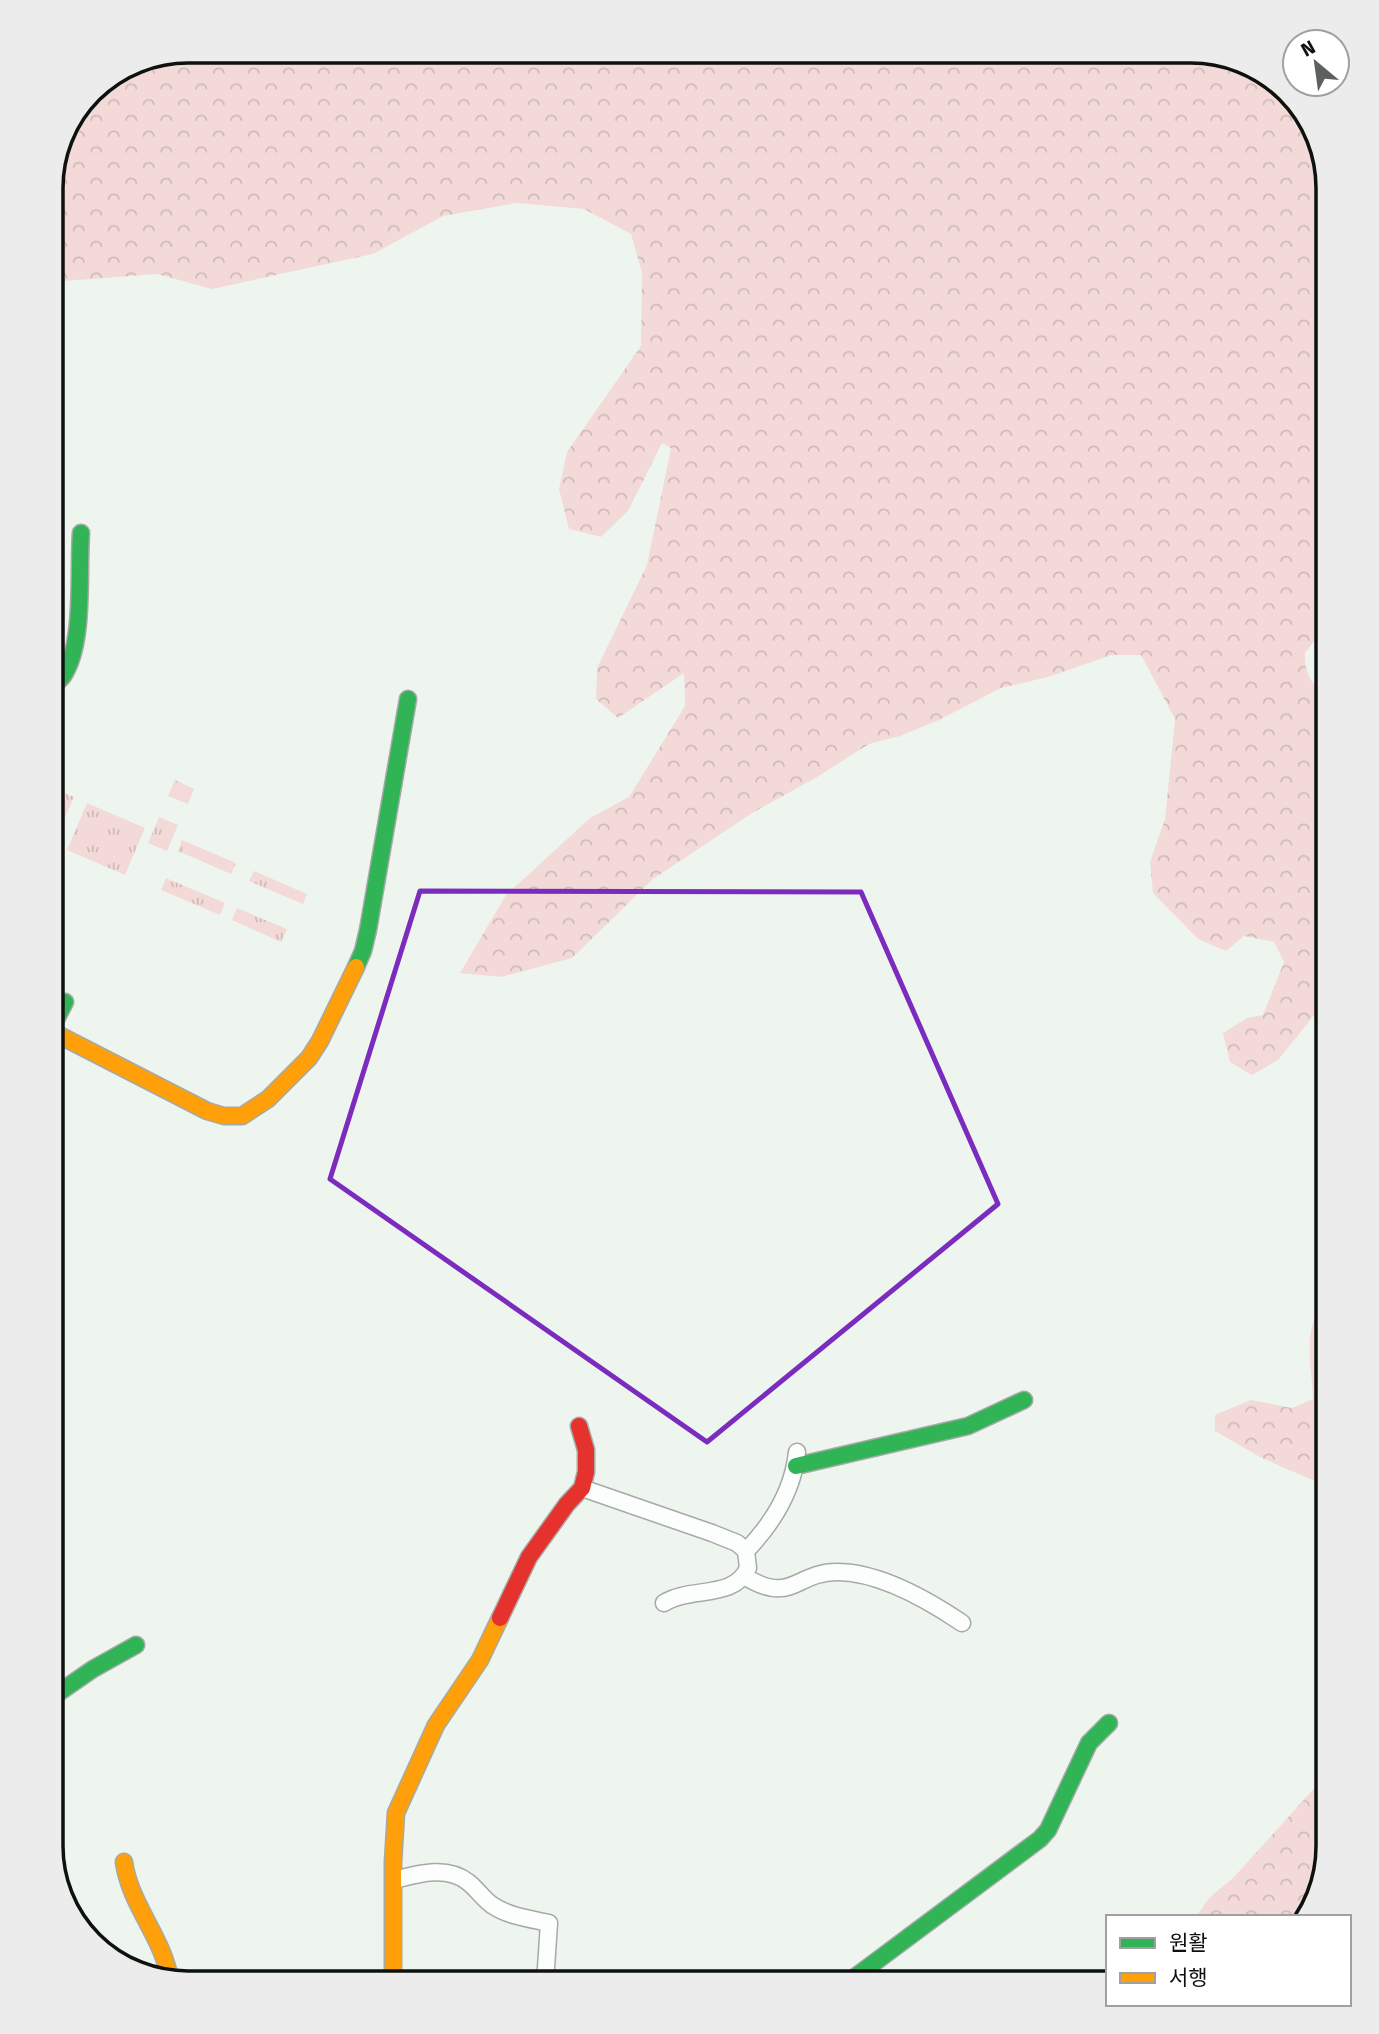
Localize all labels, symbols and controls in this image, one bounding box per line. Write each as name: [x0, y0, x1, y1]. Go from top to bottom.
north arrow: [1281, 28, 1351, 98]
text: N: [1297, 35, 1319, 62]
legend: [1106, 1915, 1351, 2006]
text: 원활: [1169, 1930, 1208, 1956]
text: 서행: [1169, 1965, 1208, 1991]

